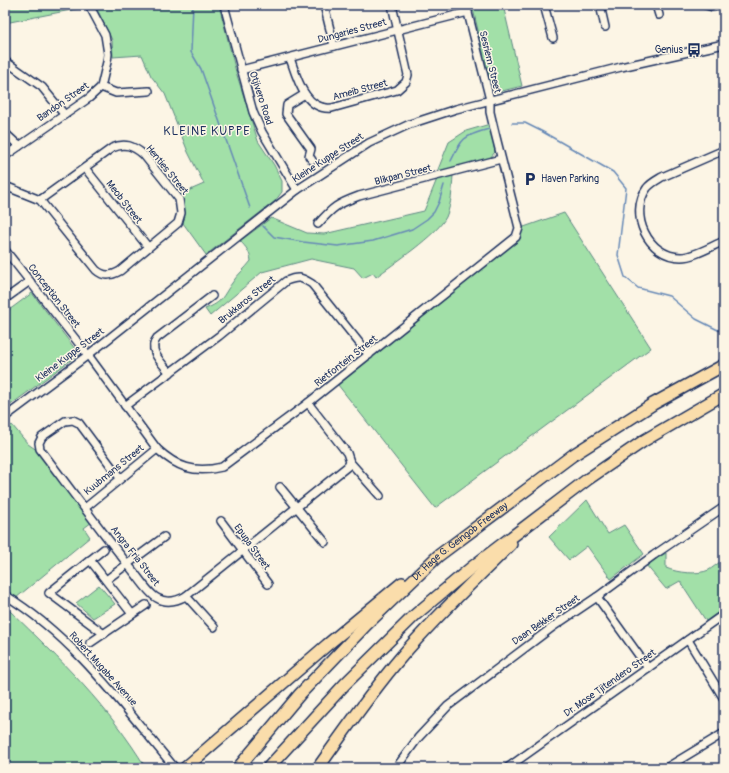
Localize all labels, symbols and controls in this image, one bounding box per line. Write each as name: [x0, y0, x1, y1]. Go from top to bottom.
street label: Dungaries Street: [316, 16, 389, 46]
street label: Sesriem Street: [476, 30, 504, 95]
bus stop icon: Genius: [686, 42, 702, 58]
place label: Genius: [655, 44, 684, 56]
street label: Otjivero Road: [247, 70, 275, 126]
street label: Ameib Street: [331, 77, 390, 103]
street label: Bandon Street: [35, 79, 92, 124]
district label: KLEINE KUPPE: [163, 124, 251, 139]
street label: Kleine Kuppe Street: [290, 130, 367, 185]
street label: Henties Street: [143, 143, 191, 198]
street label: Blikpan Street: [373, 162, 434, 188]
parking icon: Haven Parking: [522, 171, 538, 187]
place label: Haven Parking: [541, 173, 599, 185]
street label: Meob Street: [103, 178, 145, 227]
street label: Conception Street: [25, 262, 83, 331]
street label: Brukkaros Street: [216, 273, 279, 327]
street label: Kleine Kuppe Street: [33, 325, 107, 385]
street label: Rietfontein Street: [312, 332, 381, 389]
street label: Kuubmans Street: [82, 442, 147, 498]
street label: Dr. Hage G. Geingob Freeway: [410, 499, 511, 583]
street label: Epupa Street: [231, 522, 273, 573]
street label: Angra Fria Street: [108, 524, 163, 589]
street label: Daan Bekker Street: [510, 592, 583, 648]
street label: Robert Mugabe Avenue: [67, 630, 139, 709]
street label: Dr. Mose Tjitendero Street: [562, 646, 659, 719]

